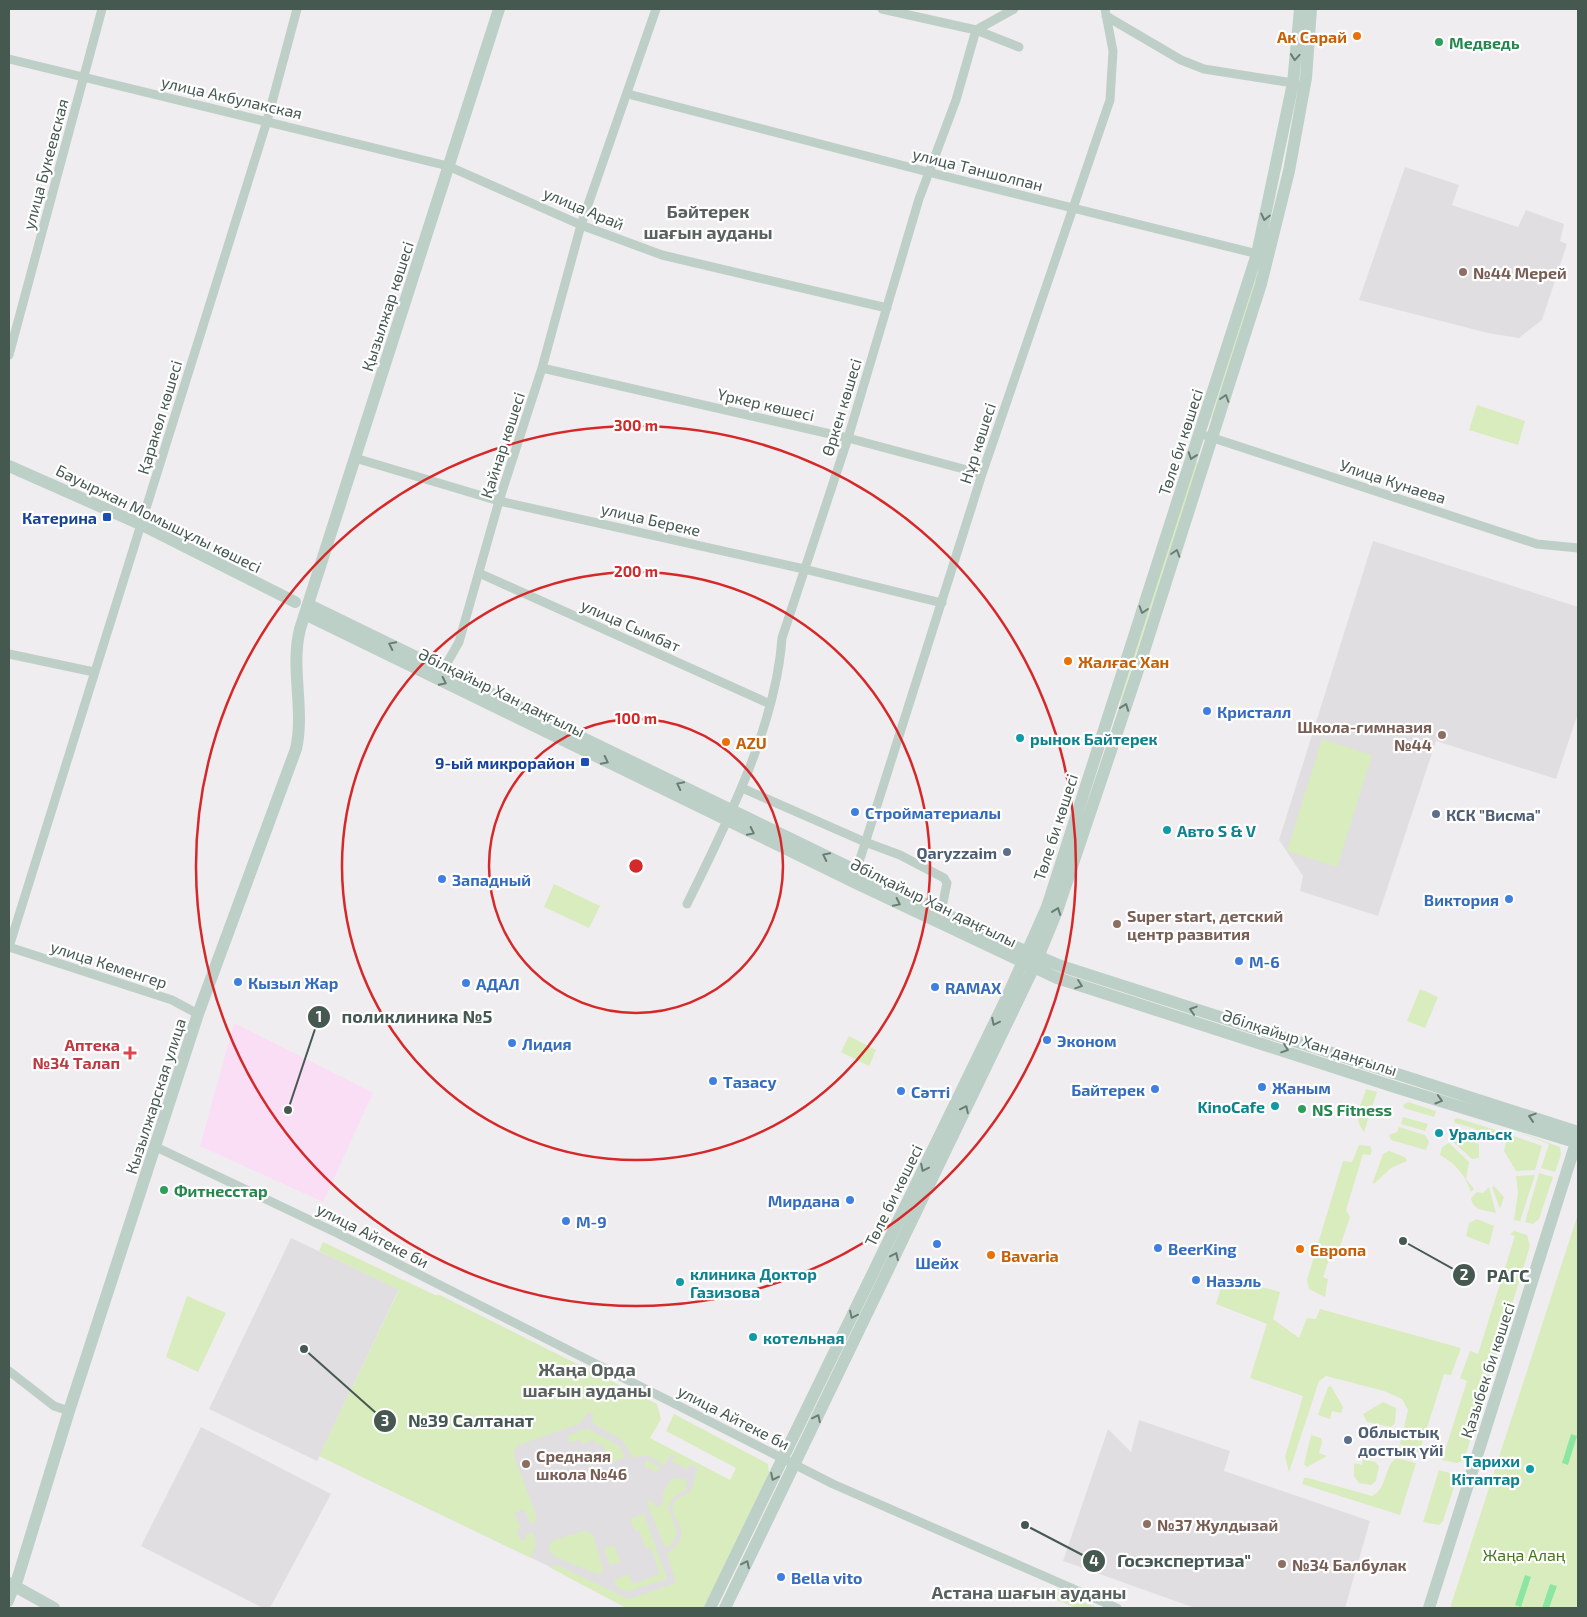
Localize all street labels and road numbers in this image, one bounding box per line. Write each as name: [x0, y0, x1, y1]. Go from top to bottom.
street label: улица Акбулакская: [159, 72, 304, 123]
street label: улица Букеевская: [18, 96, 73, 232]
street label: улица Таншолпан: [910, 144, 1045, 195]
street label: улица Арай: [540, 182, 627, 234]
street label: Қызылжар көшесі: [357, 239, 417, 373]
street label: Өркен көшесі: [817, 356, 865, 458]
street label: Қаракөл көшесі: [133, 358, 185, 476]
street label: Үркер көшесі: [716, 384, 816, 424]
street label: Төле би көшесі: [1154, 386, 1206, 498]
street label: Қайнар көшесі: [476, 390, 528, 500]
street label: Нұр көшесі: [955, 400, 999, 486]
street label: Улица Кунаева: [1337, 455, 1448, 508]
street label: Бауыржан Момышұлы көшесі: [53, 460, 265, 577]
street label: улица Береке: [599, 498, 703, 541]
street label: улица Сымбат: [578, 595, 684, 656]
street label: Әбілқайыр Хан даңғылы: [416, 644, 588, 740]
street label: Төле би көшесі: [1029, 771, 1081, 883]
street label: Әбілқайыр Хан даңғылы: [848, 854, 1020, 950]
street label: улица Кеменгер: [48, 936, 170, 993]
street label: Әбілқайыр Хан даңғылы: [1220, 1005, 1400, 1079]
street label: Кызылжарская улица: [121, 1016, 190, 1177]
street label: Төле би көшесі: [860, 1141, 926, 1249]
street label: улица Айтеке би: [313, 1199, 432, 1272]
street label: Қазыбек би көшесі: [1456, 1300, 1518, 1440]
street label: улица Айтеке би: [674, 1381, 793, 1454]

